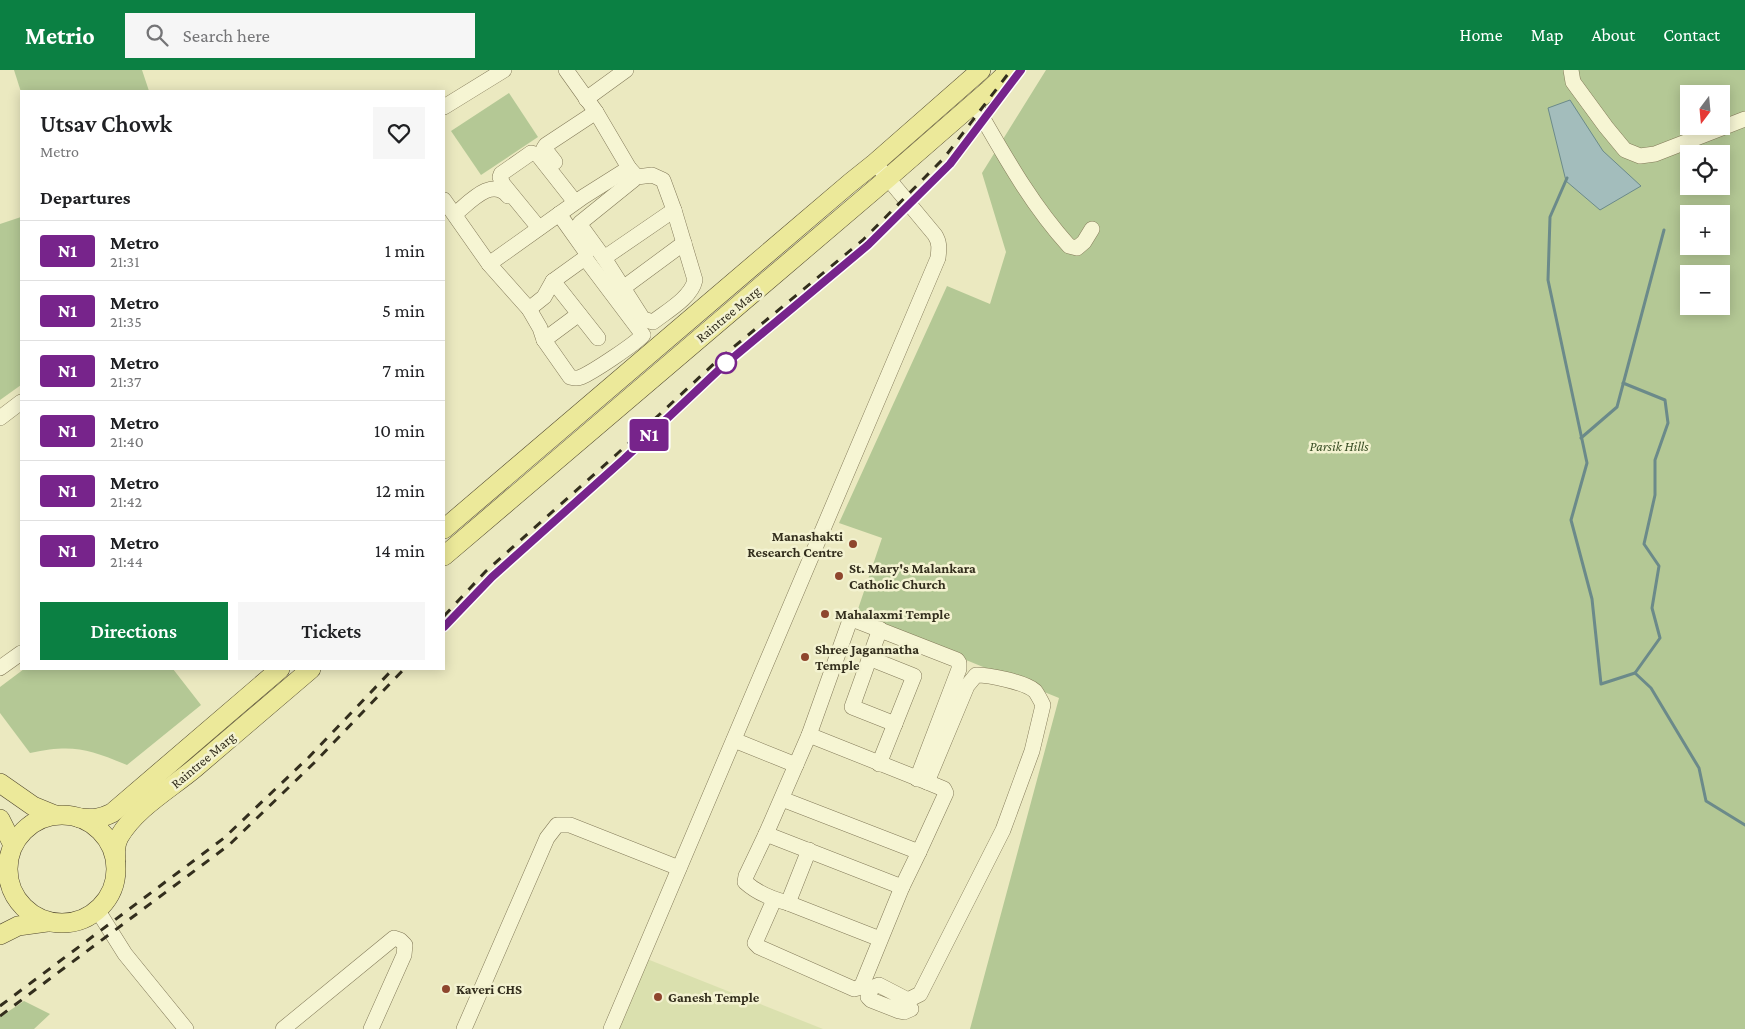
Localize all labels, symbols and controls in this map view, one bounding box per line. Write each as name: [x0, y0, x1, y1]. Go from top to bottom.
search box: [125, 13, 475, 58]
icon: search: [143, 21, 171, 49]
text: Metrio: [25, 22, 95, 49]
text: Search here: [183, 25, 270, 46]
text: Home: [1460, 25, 1503, 45]
text: Map: [1531, 25, 1563, 45]
text: About: [1591, 25, 1635, 45]
text: Contact: [1663, 25, 1720, 45]
north arrow: [1680, 85, 1730, 135]
map controls: [1680, 85, 1730, 315]
button: heart: [373, 107, 425, 159]
text: Utsav Chowk: [40, 110, 172, 137]
text: Metro: [40, 143, 79, 160]
button: locate: [1680, 145, 1730, 195]
text: Departures: [40, 187, 131, 208]
button: +: [1680, 205, 1730, 255]
text: Metro: [110, 232, 159, 253]
text: 1 min: [385, 240, 425, 261]
text: N1: [58, 241, 77, 261]
text: 21:31: [110, 253, 140, 270]
button: −: [1680, 265, 1730, 315]
street label: Raintree Marg: [693, 282, 764, 346]
text: Metro: [110, 292, 159, 313]
text: 5 min: [382, 300, 425, 321]
text: N1: [58, 301, 77, 321]
text: 21:35: [110, 313, 142, 330]
text: Metro: [110, 352, 159, 373]
unlabelled marker: [715, 352, 737, 374]
text: 7 min: [382, 360, 425, 381]
text: N1: [58, 361, 77, 381]
text: 21:37: [110, 373, 141, 390]
text: Metro: [110, 412, 159, 433]
line badge: N1: [626, 419, 672, 451]
text: 10 min: [374, 420, 425, 441]
text: N1: [58, 421, 77, 441]
text: N1: [640, 425, 658, 445]
text: 21:40: [110, 433, 144, 450]
park label: Parsik Hills: [1309, 438, 1369, 454]
text: Metro: [110, 472, 159, 493]
text: 12 min: [376, 480, 425, 501]
text: N1: [58, 481, 77, 501]
text: 21:42: [110, 493, 142, 510]
place label: Manashakti Research Centre: [747, 528, 843, 560]
text: Metro: [110, 532, 159, 553]
marker: Manashakti Research Centre: [847, 538, 859, 550]
text: 14 min: [375, 540, 425, 561]
text: N1: [58, 541, 77, 561]
text: 21:44: [110, 553, 143, 570]
place label: St. Mary's Malankara Catholic Church: [849, 560, 976, 592]
marker: St. Mary's Malankara Catholic Church: [833, 570, 845, 582]
button: Directions: [40, 602, 228, 660]
button: Tickets: [238, 602, 425, 660]
place label: Mahalaxmi Temple: [835, 606, 950, 622]
marker: Mahalaxmi Temple: [819, 608, 831, 620]
place label: Shree Jagannatha Temple: [815, 641, 919, 673]
marker: Shree Jagannatha Temple: [799, 651, 811, 663]
street label: Raintree Marg: [168, 728, 239, 792]
place label: Kaveri CHS: [456, 981, 522, 997]
marker: Kaveri CHS: [440, 983, 452, 995]
place label: Ganesh Temple: [668, 989, 760, 1005]
marker: Ganesh Temple: [652, 991, 664, 1003]

